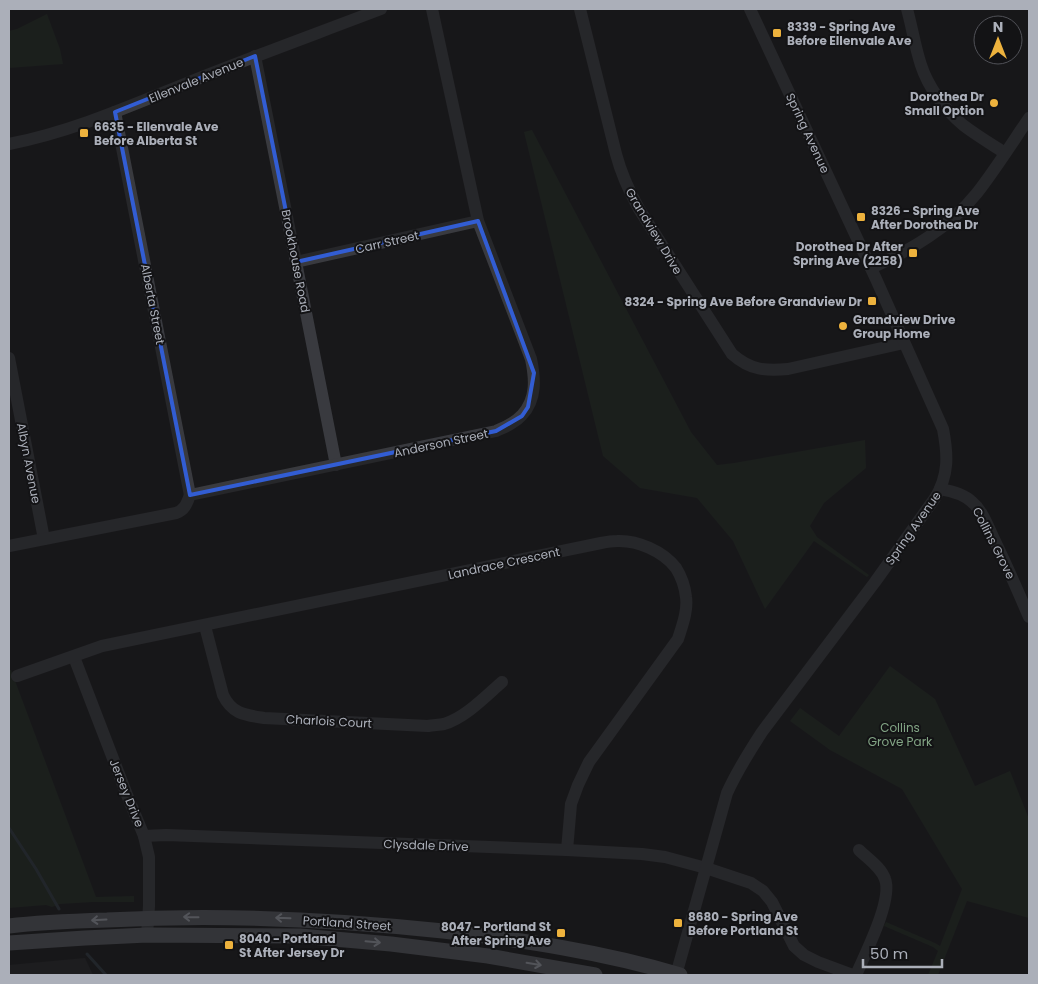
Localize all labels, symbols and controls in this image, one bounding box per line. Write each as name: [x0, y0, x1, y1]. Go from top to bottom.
north arrow: [973, 15, 1023, 65]
text: N: [993, 17, 1003, 37]
place label: 8339 - Spring Ave Before Ellenvale Ave: [787, 18, 912, 49]
marker: 8339 - Spring Ave Before Ellenvale Ave: [771, 27, 783, 39]
street label: Ellenvale Avenue: [146, 53, 246, 107]
place label: Dorothea Dr Small Option: [904, 88, 984, 119]
street label: Spring Avenue: [782, 90, 834, 176]
marker: Dorothea Dr Small Option: [988, 97, 1000, 109]
place label: 6635 - Ellenvale Ave Before Alberta St: [94, 118, 219, 149]
marker: 6635 - Ellenvale Ave Before Alberta St: [78, 127, 90, 139]
street label: Grandview Drive: [621, 185, 687, 277]
place label: 8326 - Spring Ave After Dorothea Dr: [871, 202, 980, 233]
street label: Brookhouse Road: [278, 208, 314, 314]
marker: 8326 - Spring Ave After Dorothea Dr: [855, 211, 867, 223]
street label: Carr Street: [354, 226, 420, 258]
place label: Dorothea Dr After Spring Ave (2258): [793, 238, 903, 269]
marker: Dorothea Dr After Spring Ave (2258): [907, 247, 919, 259]
street label: Alberta Street: [137, 262, 169, 346]
place label: 8324 - Spring Ave Before Grandview Dr: [624, 293, 862, 310]
marker: 8324 - Spring Ave Before Grandview Dr: [866, 295, 878, 307]
place label: Grandview Drive Group Home: [853, 311, 956, 342]
marker: Grandview Drive Group Home: [837, 320, 849, 332]
street label: Albyn Avenue: [13, 421, 45, 505]
street label: Anderson Street: [392, 425, 490, 461]
street label: Spring Avenue: [881, 488, 945, 568]
street label: Collins Grove: [969, 504, 1019, 582]
street label: Landrace Crescent: [447, 543, 561, 583]
street label: Charlois Court: [286, 710, 372, 732]
park label: Collins Grove Park: [868, 719, 933, 750]
street label: Jersey Drive: [106, 756, 148, 830]
street label: Clysdale Drive: [383, 835, 469, 855]
place label: 8680 - Spring Ave Before Portland St: [688, 908, 798, 939]
street label: Portland Street: [302, 911, 392, 935]
one-way arrow: [183, 912, 200, 922]
one-way arrow: [275, 914, 291, 923]
one-way arrow: [91, 916, 107, 925]
marker: 8680 - Spring Ave Before Portland St: [672, 917, 684, 929]
place label: 8047 - Portland St After Spring Ave: [441, 918, 552, 949]
marker: 8047 - Portland St After Spring Ave: [555, 927, 567, 939]
place label: 8040 - Portland St After Jersey Dr: [239, 930, 344, 961]
scale bar: [863, 936, 942, 968]
one-way arrow: [365, 938, 381, 947]
marker: 8040 - Portland St After Jersey Dr: [223, 939, 235, 951]
text: 50 m: [870, 943, 908, 964]
one-way arrow: [526, 959, 542, 969]

